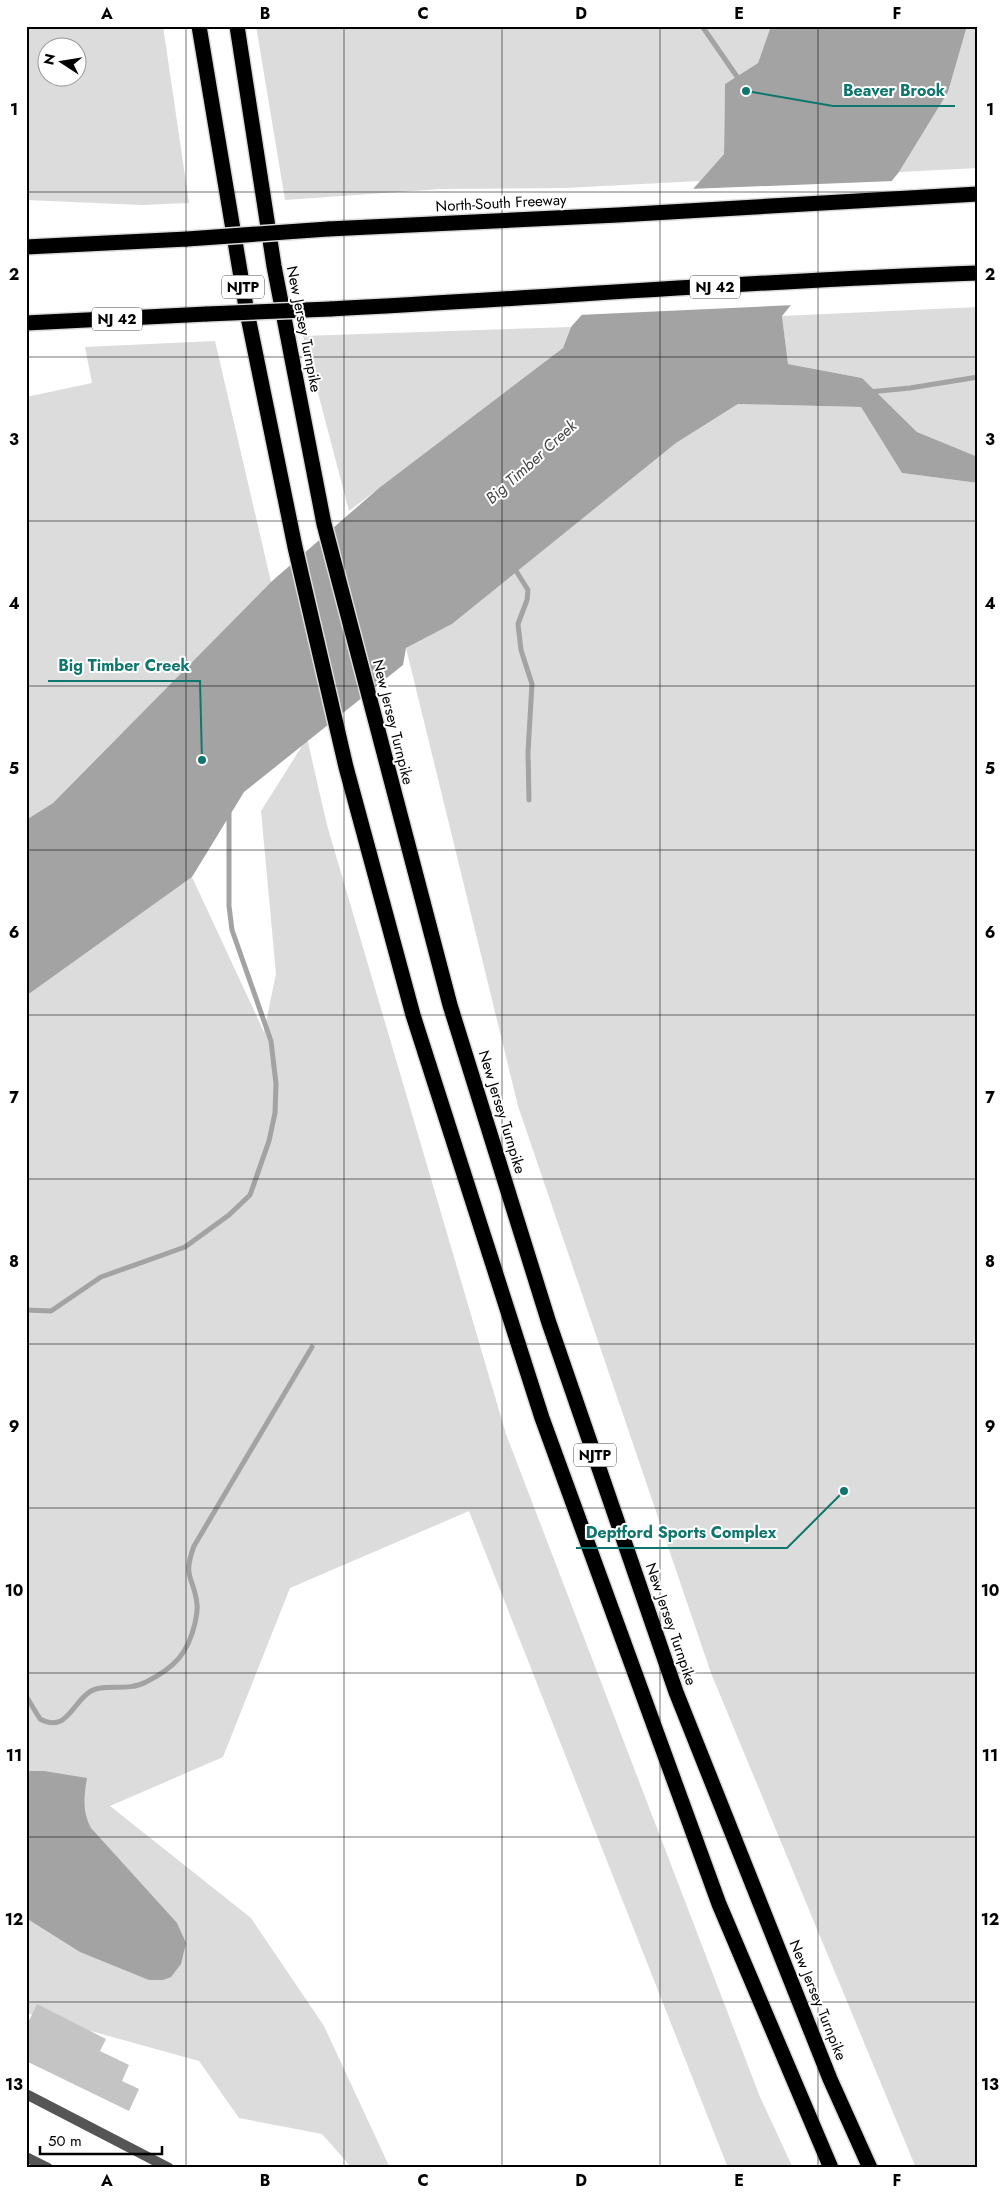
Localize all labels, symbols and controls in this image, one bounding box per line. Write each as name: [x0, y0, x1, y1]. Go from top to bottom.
text: A: [100, 2, 113, 25]
text: B: [260, 2, 270, 25]
text: C: [417, 2, 429, 25]
text: D: [575, 2, 587, 25]
text: E: [734, 2, 744, 25]
text: F: [893, 2, 901, 25]
north arrow: [38, 38, 88, 88]
text: N: [38, 52, 60, 67]
callout: Beaver Brook: [833, 75, 955, 106]
text: Beaver Brook: [843, 79, 946, 102]
text: 1: [10, 98, 18, 121]
text: 1: [986, 98, 994, 121]
street label: North-South Freeway: [435, 189, 567, 217]
text: 2: [9, 263, 19, 286]
text: 2: [985, 263, 995, 286]
street label: New Jersey Turnpike: [281, 264, 327, 394]
road number: NJTP: [222, 276, 264, 298]
road number: NJ 42: [690, 276, 740, 298]
road number: NJ 42: [92, 308, 142, 330]
water label: Big Timber Creek: [480, 414, 582, 509]
text: 3: [9, 428, 19, 451]
text: 3: [985, 428, 995, 451]
text: 4: [8, 592, 20, 615]
text: 4: [984, 592, 996, 615]
callout: Big Timber Creek: [48, 650, 200, 681]
text: Big Timber Creek: [58, 654, 191, 677]
street label: New Jersey Turnpike: [367, 657, 419, 787]
text: 5: [9, 757, 19, 780]
text: 5: [985, 757, 995, 780]
text: 6: [9, 921, 19, 944]
text: 6: [985, 921, 995, 944]
street label: New Jersey Turnpike: [473, 1047, 531, 1177]
text: 7: [9, 1086, 19, 1109]
text: 7: [985, 1086, 995, 1109]
text: 8: [9, 1250, 19, 1273]
text: 8: [985, 1250, 995, 1273]
text: 9: [9, 1415, 19, 1438]
text: 9: [985, 1415, 995, 1438]
road number: NJTP: [574, 1444, 616, 1466]
callout: Deptford Sports Complex: [576, 1517, 787, 1548]
text: Deptford Sports Complex: [586, 1521, 777, 1544]
street label: New Jersey Turnpike: [640, 1560, 702, 1688]
text: 10: [5, 1579, 23, 1602]
text: 10: [981, 1579, 999, 1602]
text: 11: [6, 1744, 22, 1767]
text: 11: [982, 1744, 998, 1767]
text: 12: [5, 1908, 23, 1931]
text: 12: [981, 1908, 999, 1931]
street label: New Jersey Turnpike: [784, 1936, 852, 2064]
text: 13: [5, 2073, 23, 2096]
text: 13: [981, 2073, 999, 2096]
scale bar: [40, 2124, 162, 2156]
text: 50 m: [48, 2130, 82, 2152]
text: A: [100, 2169, 113, 2192]
text: B: [260, 2169, 270, 2192]
text: C: [417, 2169, 429, 2192]
text: D: [575, 2169, 587, 2192]
text: E: [734, 2169, 744, 2192]
text: F: [893, 2169, 901, 2192]

